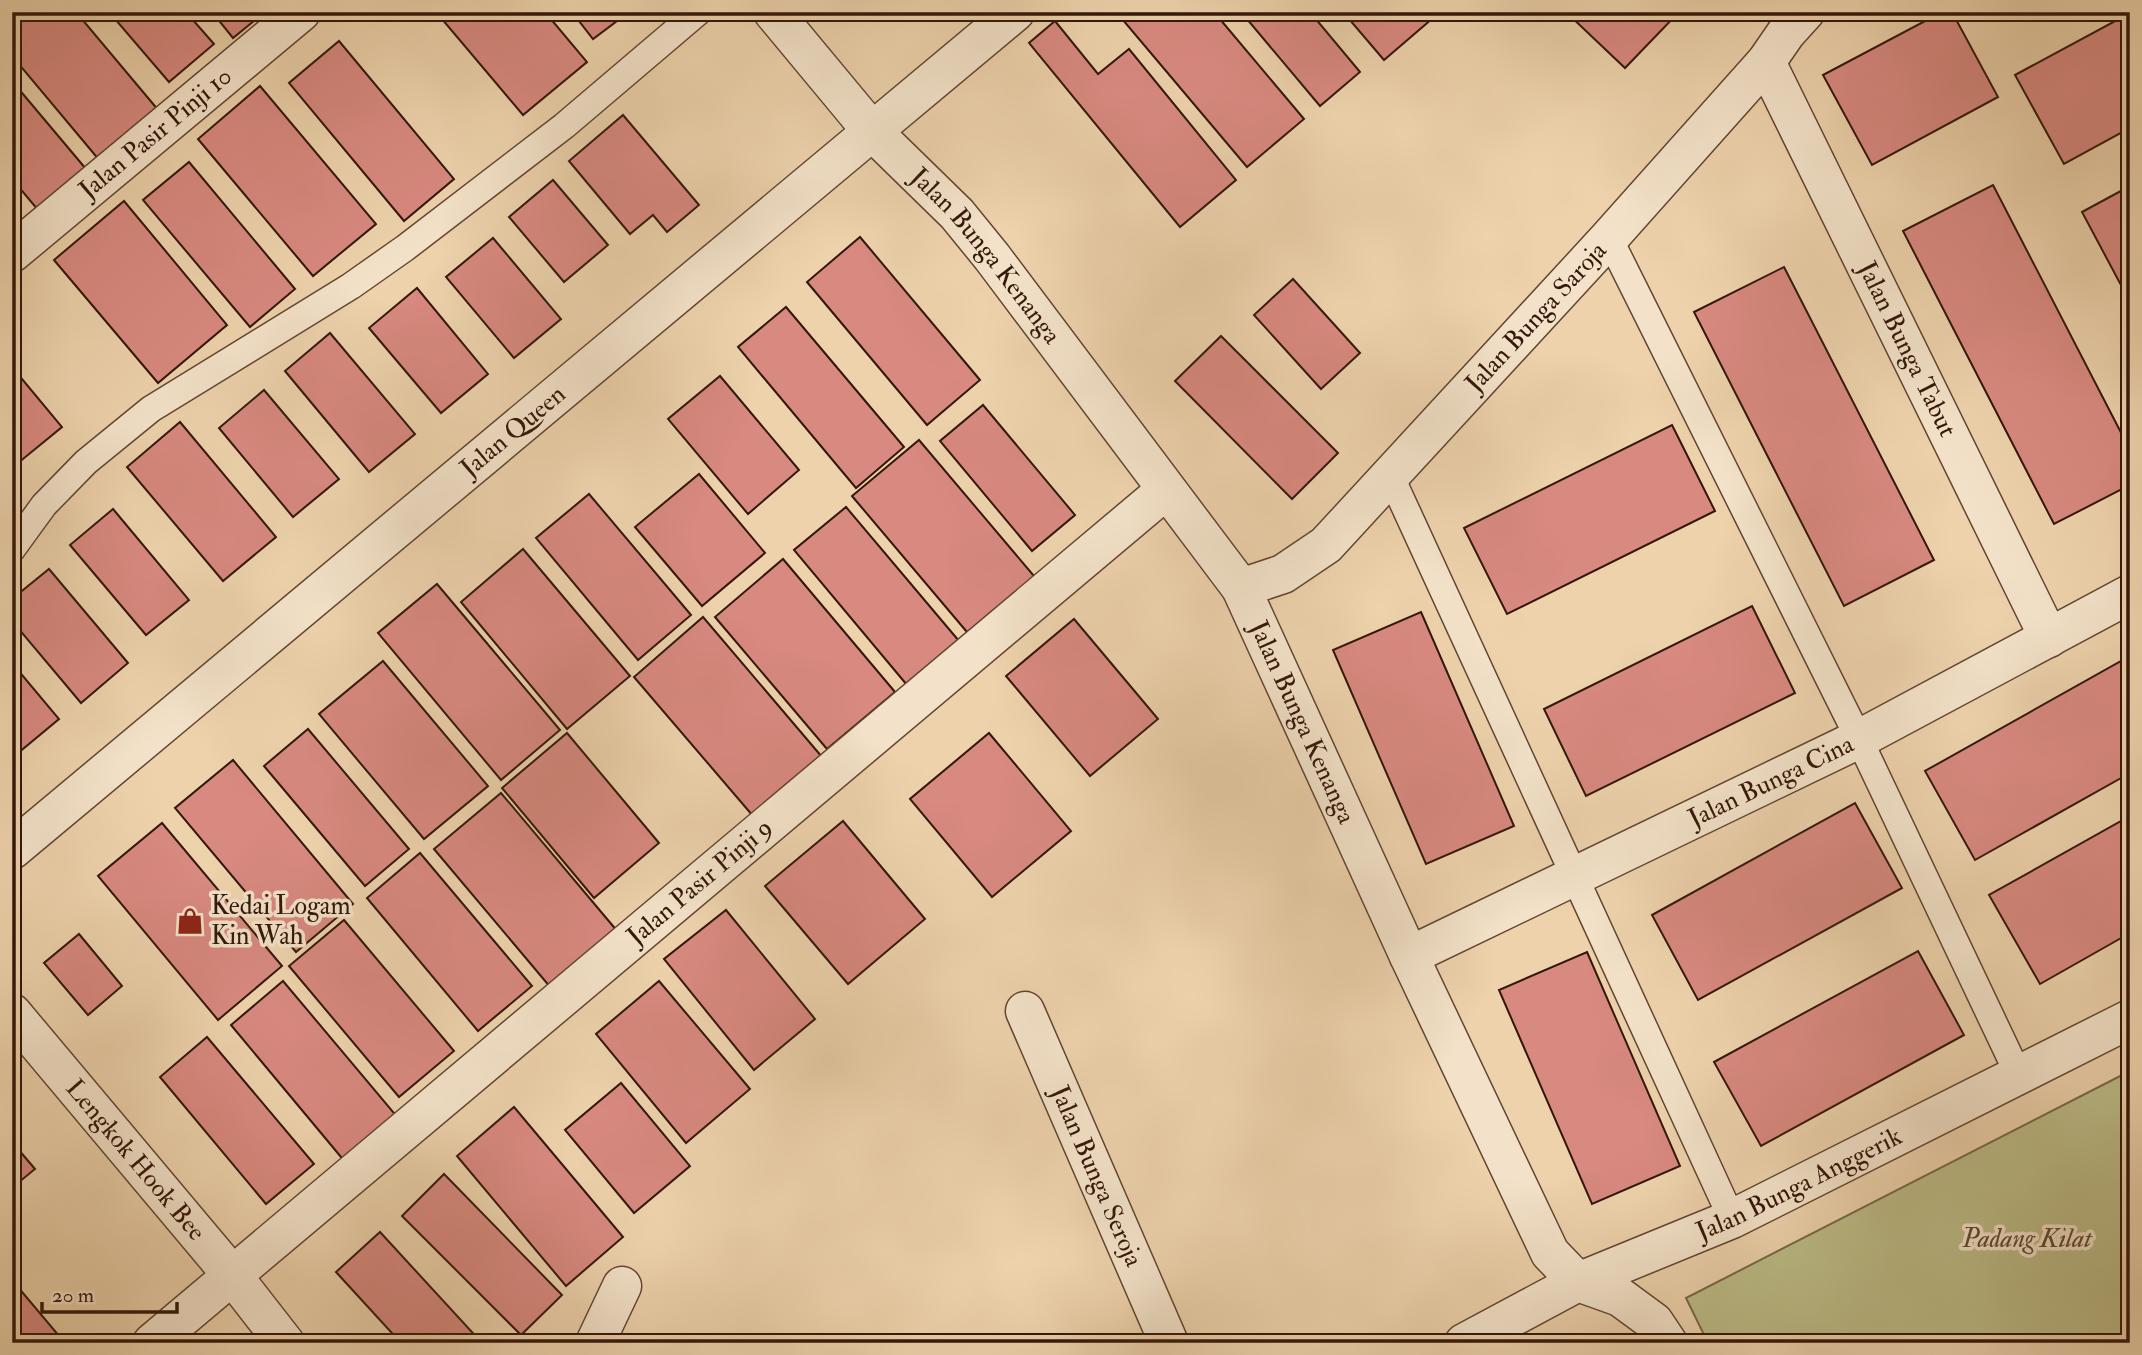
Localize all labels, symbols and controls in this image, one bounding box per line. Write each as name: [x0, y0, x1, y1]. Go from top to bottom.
street label: Jalan Pasir Pinji 10: [72, 60, 239, 207]
street label: Jalan Bunga Kenanga: [903, 160, 1068, 351]
street label: Jalan Bunga Saroja: [1458, 235, 1614, 400]
street label: Jalan Bunga Tabut: [1850, 255, 1964, 442]
street label: Jalan Queen: [453, 378, 572, 485]
street label: Jalan Bunga Kenanga: [1242, 615, 1363, 829]
street label: Jalan Bunga Cina: [1682, 728, 1859, 835]
street label: Jalan Pasir Pinji 9: [620, 812, 779, 953]
place label: Kedai Logam Kin Wah: [211, 890, 351, 952]
shop icon: Kedai Logam Kin Wah: [175, 906, 205, 936]
street label: Lengkok Hook Bee: [59, 1073, 212, 1247]
street label: Jalan Bunga Seroja: [1043, 1080, 1150, 1272]
street label: Jalan Bunga Anggerik: [1690, 1120, 1908, 1248]
park label: Padang Kilat: [1961, 1223, 2093, 1255]
scale bar: [42, 1271, 177, 1315]
text: 20 m: [52, 1282, 94, 1309]

